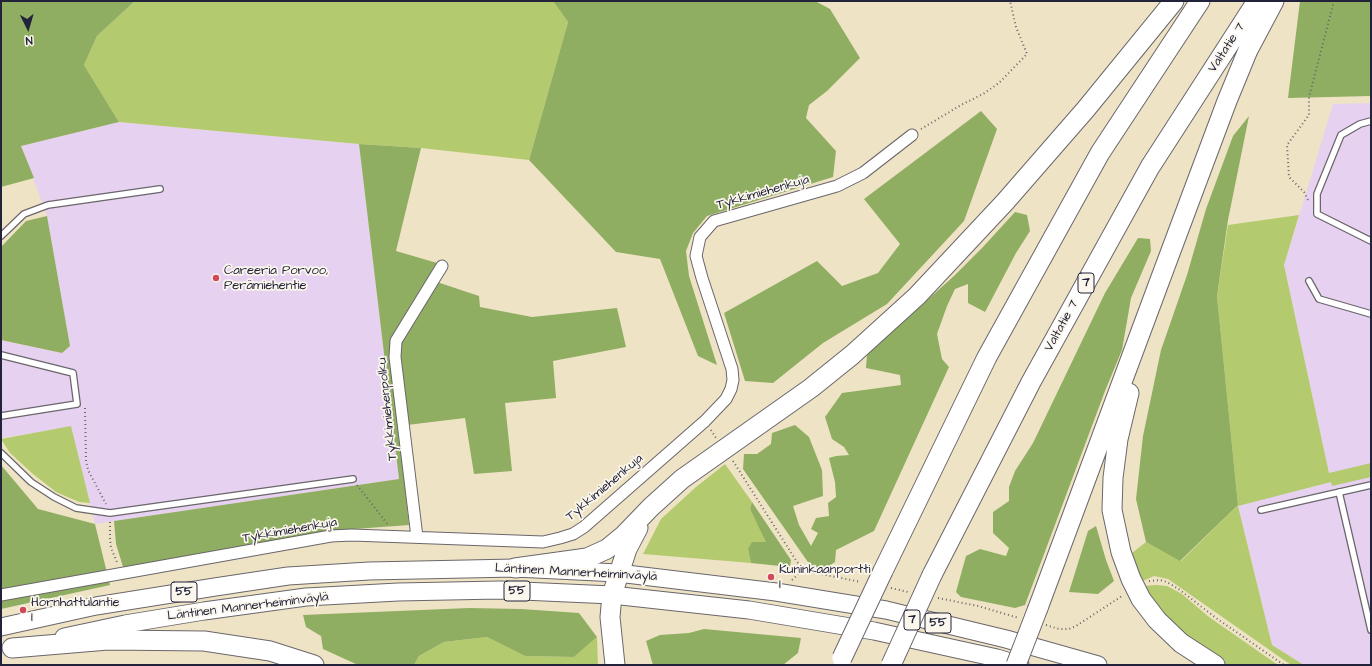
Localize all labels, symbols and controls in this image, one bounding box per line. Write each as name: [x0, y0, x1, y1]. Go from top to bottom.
north arrow: [8, 8, 48, 48]
street label: Valtatie 7: [1205, 20, 1249, 76]
text: N: [25, 33, 33, 48]
street label: Tykkimiehenkuja: [715, 172, 811, 214]
place label: Careeria Porvoo, Perämiehentie: [224, 263, 328, 294]
marker: Careeria Porvoo, Perämiehentie: [211, 273, 221, 283]
road number: 7: [1078, 273, 1094, 293]
street label: Valtatie 7: [1042, 298, 1082, 354]
street label: Tykkimiehenpolku: [375, 357, 401, 461]
street label: Tykkimiehenkuja: [563, 451, 647, 525]
street label: Tykkimiehenkuja: [241, 515, 339, 547]
street label: Läntinen Mannerheiminväylä: [495, 561, 657, 585]
place label: Kuninkaanportti I: [779, 562, 870, 593]
marker: Kuninkaanportti I: [766, 572, 776, 582]
road number: 55: [504, 581, 530, 601]
road number: 55: [171, 582, 197, 602]
street label: Läntinen Mannerheiminväylä: [166, 589, 330, 625]
place label: Hornhattulantie I: [31, 595, 119, 626]
marker: Hornhattulantie I: [18, 605, 28, 615]
road number: 7: [904, 610, 920, 630]
road number: 55: [925, 613, 951, 633]

